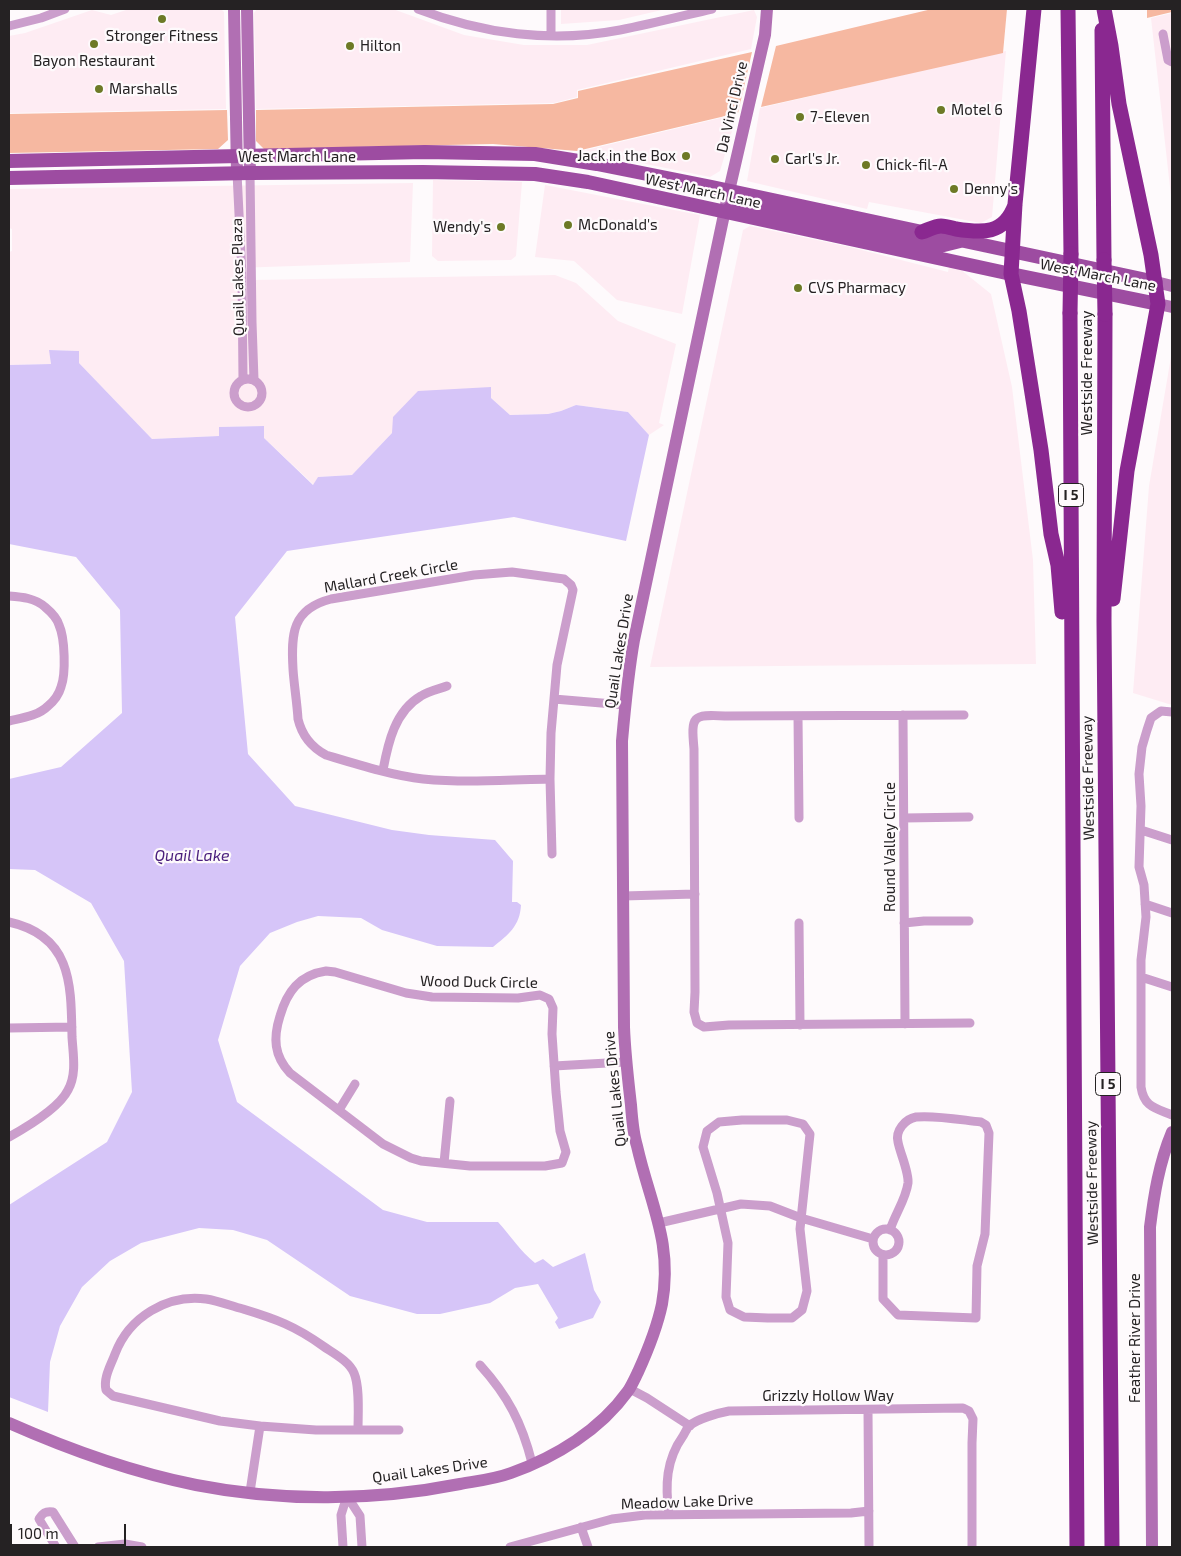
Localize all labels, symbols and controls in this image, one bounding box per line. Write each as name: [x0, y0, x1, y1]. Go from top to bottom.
marker: Stronger Fitness: [156, 13, 168, 25]
place label: Stronger Fitness: [106, 27, 218, 45]
place label: Hilton: [360, 37, 401, 55]
marker: Bayon Restaurant: [88, 38, 100, 50]
marker: Hilton: [344, 40, 356, 52]
place label: Bayon Restaurant: [33, 52, 155, 70]
street label: Da Vinci Drive: [713, 60, 751, 154]
place label: Marshalls: [109, 80, 178, 98]
marker: Marshalls: [93, 83, 105, 95]
place label: Motel 6: [951, 101, 1003, 119]
marker: Motel 6: [935, 104, 947, 116]
place label: 7-Eleven: [810, 108, 870, 126]
marker: 7-Eleven: [794, 111, 806, 123]
place label: Jack in the Box: [577, 147, 676, 165]
street label: West March Lane: [238, 148, 356, 166]
marker: Jack in the Box: [680, 150, 692, 162]
place label: Carl's Jr.: [785, 150, 840, 168]
marker: Carl's Jr.: [769, 153, 781, 165]
place label: Chick-fil-A: [876, 156, 948, 174]
marker: Chick-fil-A: [860, 159, 872, 171]
street label: West March Lane: [643, 170, 763, 212]
place label: Denny's: [964, 180, 1018, 198]
marker: Denny's: [948, 183, 960, 195]
place label: McDonald's: [578, 216, 658, 234]
street label: Quail Lakes Plaza: [228, 218, 248, 336]
place label: Wendy's: [433, 218, 491, 236]
marker: McDonald's: [562, 219, 574, 231]
marker: Wendy's: [495, 221, 507, 233]
street label: West March Lane: [1038, 255, 1158, 295]
place label: CVS Pharmacy: [808, 279, 906, 297]
marker: CVS Pharmacy: [792, 282, 804, 294]
street label: Westside Freeway: [1078, 311, 1096, 435]
road number: I 5: [1058, 484, 1084, 506]
street label: Mallard Creek Circle: [323, 555, 459, 597]
street label: Quail Lakes Drive: [601, 592, 637, 710]
street label: Westside Freeway: [1078, 715, 1098, 841]
street label: Round Valley Circle: [881, 782, 899, 912]
water label: Quail Lake: [154, 846, 230, 866]
street label: Wood Duck Circle: [420, 972, 538, 992]
street label: Quail Lakes Drive: [600, 1030, 630, 1148]
road number: I 5: [1096, 1072, 1120, 1096]
street label: Westside Freeway: [1082, 1120, 1102, 1246]
street label: Feather River Drive: [1126, 1273, 1144, 1403]
street label: Grizzly Hollow Way: [762, 1387, 894, 1405]
street label: Quail Lakes Drive: [371, 1453, 489, 1487]
street label: Meadow Lake Drive: [620, 1491, 754, 1513]
scale bar: [12, 1514, 129, 1546]
text: 100 m: [18, 1524, 59, 1542]

